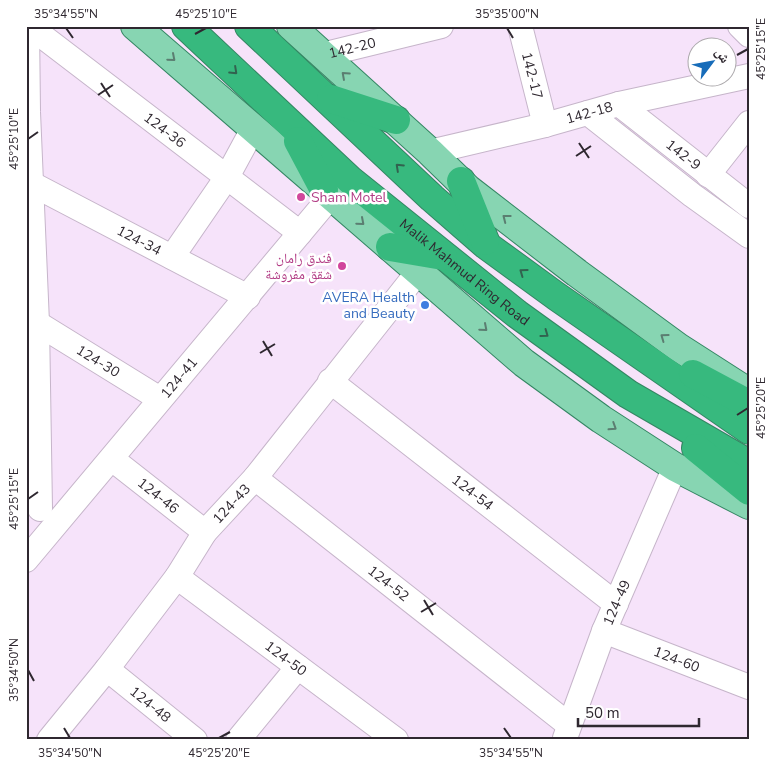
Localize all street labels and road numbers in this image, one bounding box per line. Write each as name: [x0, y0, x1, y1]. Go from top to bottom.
street label: 142-20: [327, 33, 378, 63]
street label: 142-17: [517, 50, 548, 101]
street label: 142-18: [563, 97, 615, 128]
street label: 124-36: [140, 108, 190, 152]
street label: 142-9: [662, 135, 705, 174]
street label: Malik Mahmud Ring Road: [396, 214, 534, 330]
street label: 124-34: [114, 221, 165, 260]
street label: 124-30: [73, 340, 124, 382]
street label: 124-41: [156, 353, 202, 402]
street label: 124-54: [448, 470, 497, 515]
street label: 124-46: [134, 473, 183, 518]
street label: 124-43: [208, 480, 255, 528]
street label: 124-52: [364, 561, 413, 605]
street label: 124-49: [598, 577, 635, 628]
street label: 124-50: [261, 636, 311, 680]
street label: 124-60: [651, 642, 703, 677]
street label: 124-48: [126, 682, 175, 727]

